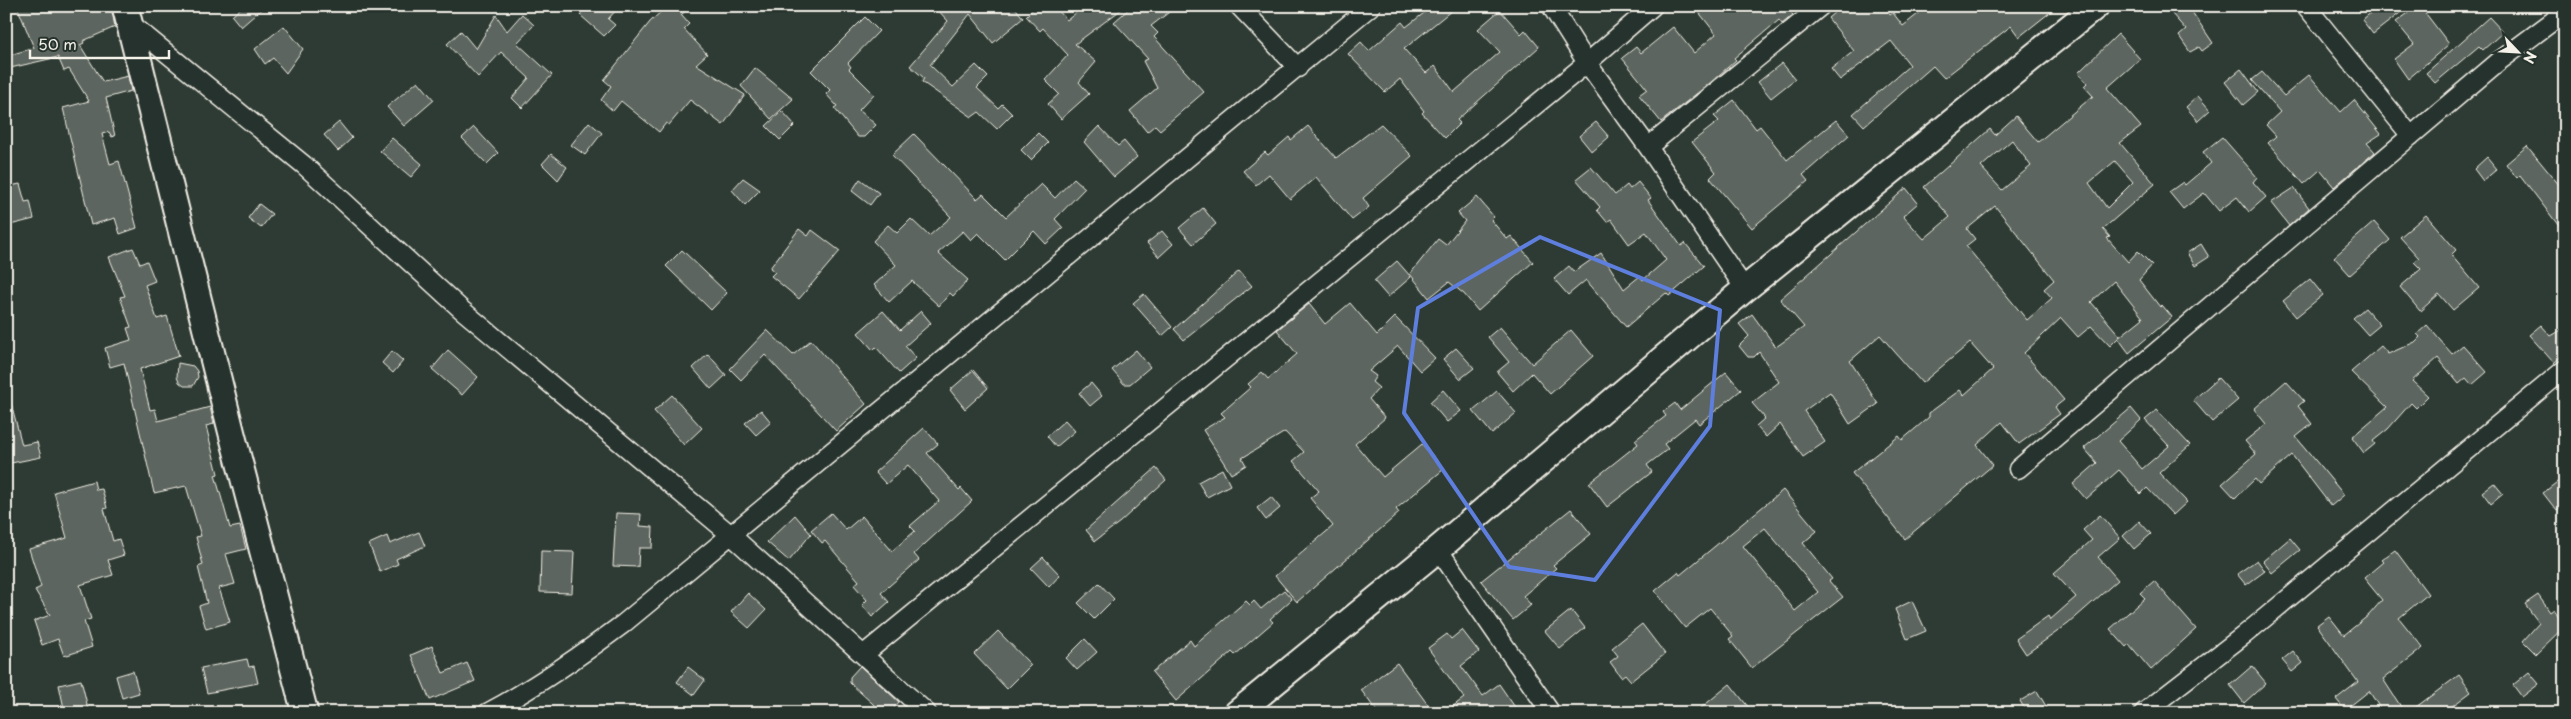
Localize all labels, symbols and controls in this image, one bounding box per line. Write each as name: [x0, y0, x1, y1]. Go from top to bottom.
scale bar: [30, 28, 169, 60]
north arrow: [2494, 28, 2544, 78]
text: 50 m: [38, 32, 77, 55]
text: N: [2518, 48, 2542, 67]

